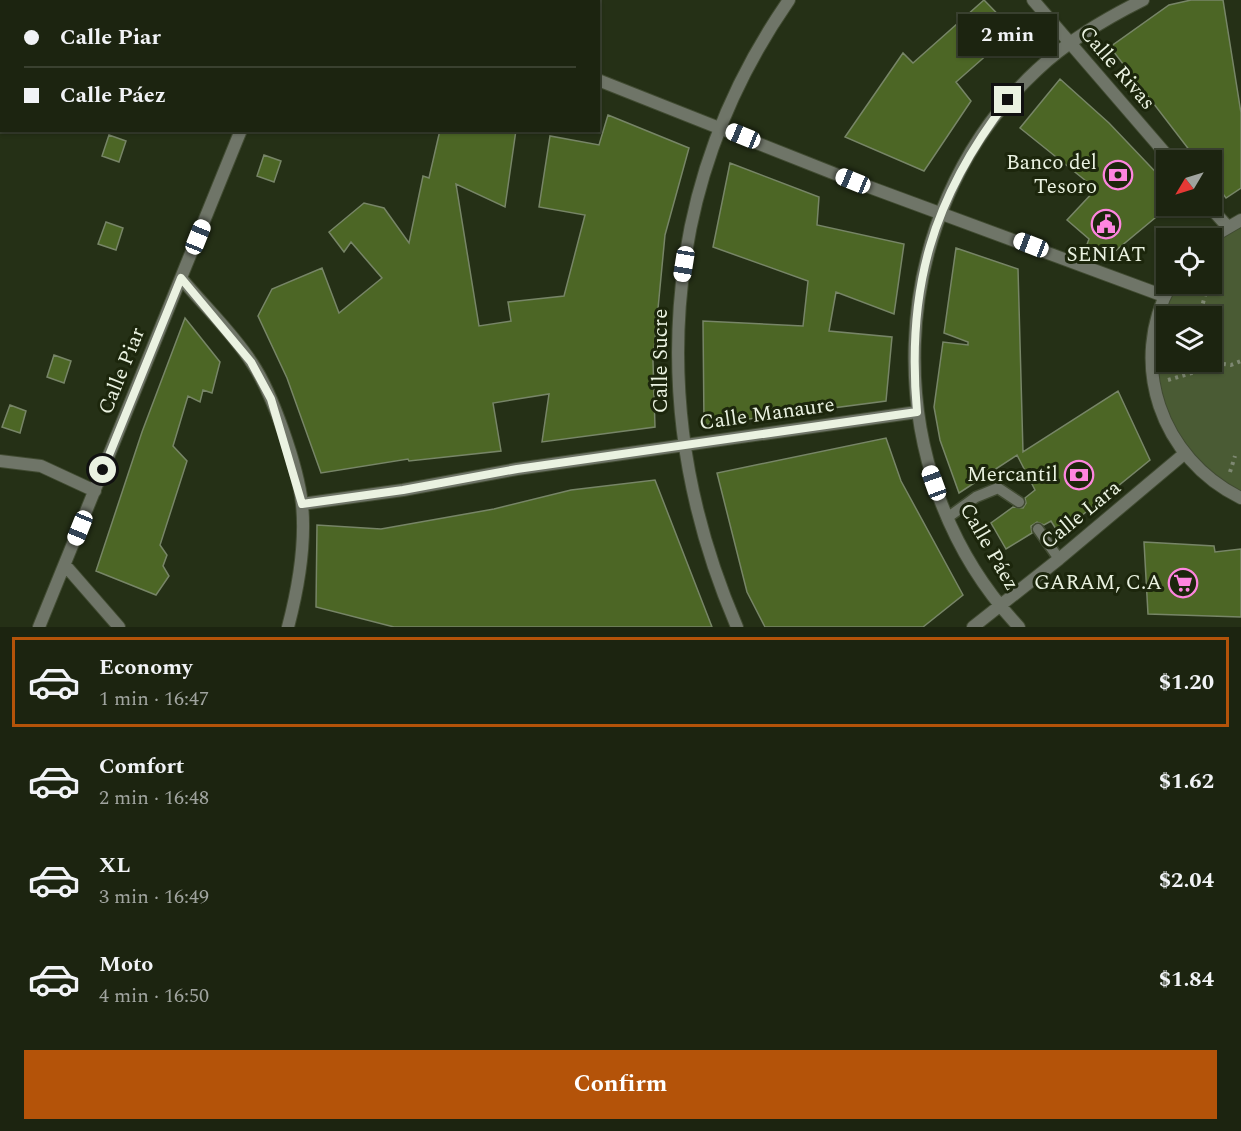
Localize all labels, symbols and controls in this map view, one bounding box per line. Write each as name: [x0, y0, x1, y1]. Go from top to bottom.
callout: 2 min: [958, 13, 1058, 55]
street label: Calle Rivas: [1071, 19, 1163, 117]
text: 2 min: [981, 20, 1034, 50]
text: Calle Piar: [60, 21, 161, 54]
text: Calle Páez: [60, 79, 166, 112]
route end: [994, 86, 1021, 113]
car: [723, 121, 763, 151]
place label: Banco del Tesoro: [1006, 147, 1097, 203]
north arrow: [1156, 150, 1222, 216]
map controls: [1156, 150, 1222, 372]
bank icon: Banco del Tesoro: [1102, 159, 1134, 191]
car: [833, 166, 873, 196]
public building icon: SENIAT: [1090, 208, 1122, 240]
car: [183, 217, 213, 257]
button: locate: [1156, 228, 1222, 294]
car: [1011, 230, 1051, 260]
place label: SENIAT: [1067, 239, 1145, 271]
car: [672, 245, 696, 283]
button: layers: [1156, 306, 1222, 372]
street label: Calle Sucre: [645, 309, 677, 413]
street label: Calle Piar: [90, 322, 154, 420]
street label: Calle Manaure: [697, 389, 837, 439]
route start: [89, 456, 116, 483]
place label: Mercantil: [967, 459, 1058, 491]
bank icon: Mercantil: [1063, 459, 1095, 491]
car: [919, 463, 949, 503]
street label: Calle Lara: [1034, 472, 1129, 557]
street label: Calle Páez: [951, 497, 1027, 597]
car: [65, 508, 95, 548]
place label: GARAM, C.A: [1034, 567, 1162, 599]
supermarket icon: GARAM, C.A: [1167, 567, 1199, 599]
text: Economy: [99, 651, 192, 684]
icon: car: [27, 655, 81, 709]
text: $1.20: [1159, 666, 1214, 699]
text: 1 min · 16:47: [99, 684, 209, 714]
text: Comfort: [99, 750, 184, 783]
icon: car: [27, 754, 81, 808]
text: $1.62: [1159, 765, 1214, 798]
text: 2 min · 16:48: [99, 783, 209, 813]
text: XL: [99, 849, 130, 882]
icon: car: [27, 853, 81, 907]
text: $2.04: [1159, 864, 1214, 897]
text: 3 min · 16:49: [99, 882, 209, 912]
text: Moto: [99, 948, 153, 981]
icon: car: [27, 952, 81, 1006]
text: $1.84: [1159, 963, 1214, 996]
text: 4 min · 16:50: [99, 981, 209, 1011]
button: Confirm: [24, 1050, 1217, 1119]

